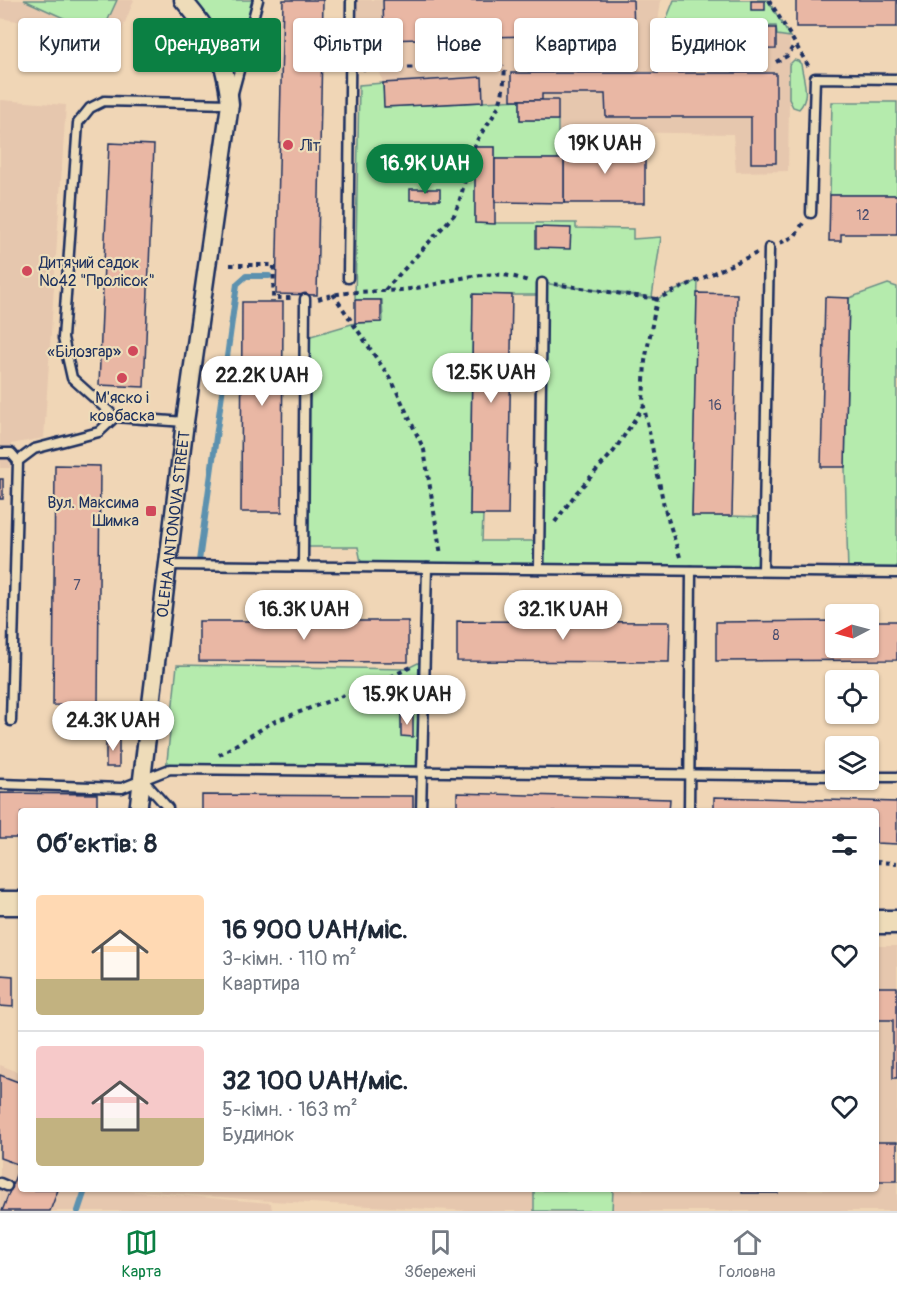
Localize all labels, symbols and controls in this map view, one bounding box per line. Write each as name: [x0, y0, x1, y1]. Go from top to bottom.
chip: Купити: [18, 18, 121, 72]
chip: Орендувати: [133, 18, 281, 72]
chip: Фільтри: [293, 18, 403, 72]
chip: Нове: [415, 18, 502, 72]
chip: Квартира: [514, 18, 638, 72]
chip: Будинок: [650, 18, 768, 72]
pin: 19K UAH: [550, 124, 660, 175]
text: 19K UAH: [568, 131, 642, 156]
place label: Літ: [299, 136, 320, 156]
marker: Літ: [281, 138, 295, 152]
pin: 16.9K UAH: [356, 144, 494, 195]
text: 16.9K UAH: [380, 151, 470, 176]
house number: 12: [856, 207, 870, 224]
place label: Дитячий садок №42 "Пролісок": [38, 253, 155, 291]
marker: Дитячий садок №42 "Пролісок": [20, 264, 34, 278]
place label: «Білозгар»: [47, 342, 121, 362]
marker: «Білозгар»: [126, 344, 140, 358]
pin: 12.5K UAH: [422, 353, 560, 404]
pin: 22.2K UAH: [193, 356, 331, 407]
text: 12.5K UAH: [446, 360, 536, 385]
text: 22.2K UAH: [215, 363, 309, 388]
marker: М'яско і ковбаска: [115, 371, 129, 385]
place label: М'яско і ковбаска: [89, 388, 155, 426]
house number: 16: [708, 397, 722, 414]
street label: OLEHA ANTONOVA STREET: [153, 430, 195, 619]
place label: Вул. Максима Шимка: [47, 493, 139, 531]
marker: Вул. Максима Шимка: [144, 504, 158, 518]
house number: 7: [73, 577, 81, 594]
pin: 16.3K UAH: [235, 590, 373, 641]
pin: 32.1K UAH: [494, 590, 632, 641]
text: 16.3K UAH: [259, 597, 349, 622]
text: 32.1K UAH: [518, 597, 608, 622]
north arrow: [825, 604, 879, 658]
map controls: [825, 604, 879, 790]
house number: 8: [772, 627, 780, 644]
button: locate: [825, 670, 879, 724]
pin: 15.9K UAH: [338, 675, 476, 726]
text: 15.9K UAH: [363, 682, 451, 707]
pin: 24.3K UAH: [44, 701, 182, 752]
text: 24.3K UAH: [66, 708, 160, 733]
button: layers: [825, 736, 879, 790]
text: Об’єктів: 8: [36, 828, 157, 860]
icon: filters: [828, 828, 861, 861]
text: 16 900 UAH/міс.: [222, 914, 408, 946]
icon: home: [84, 919, 156, 991]
icon: heart: [828, 939, 861, 972]
text: 3-кімн. · 110 m²: [222, 946, 356, 971]
text: Квартира: [222, 971, 300, 996]
text: 32 100 UAH/міс.: [222, 1065, 409, 1097]
icon: home: [84, 1070, 156, 1142]
icon: heart: [828, 1090, 861, 1123]
text: 5-кімн. · 163 m²: [222, 1097, 357, 1122]
text: Будинок: [222, 1122, 294, 1147]
tab: Карта: [122, 1226, 161, 1282]
tab: Збережені: [405, 1226, 476, 1282]
tab: Головна: [719, 1226, 775, 1282]

